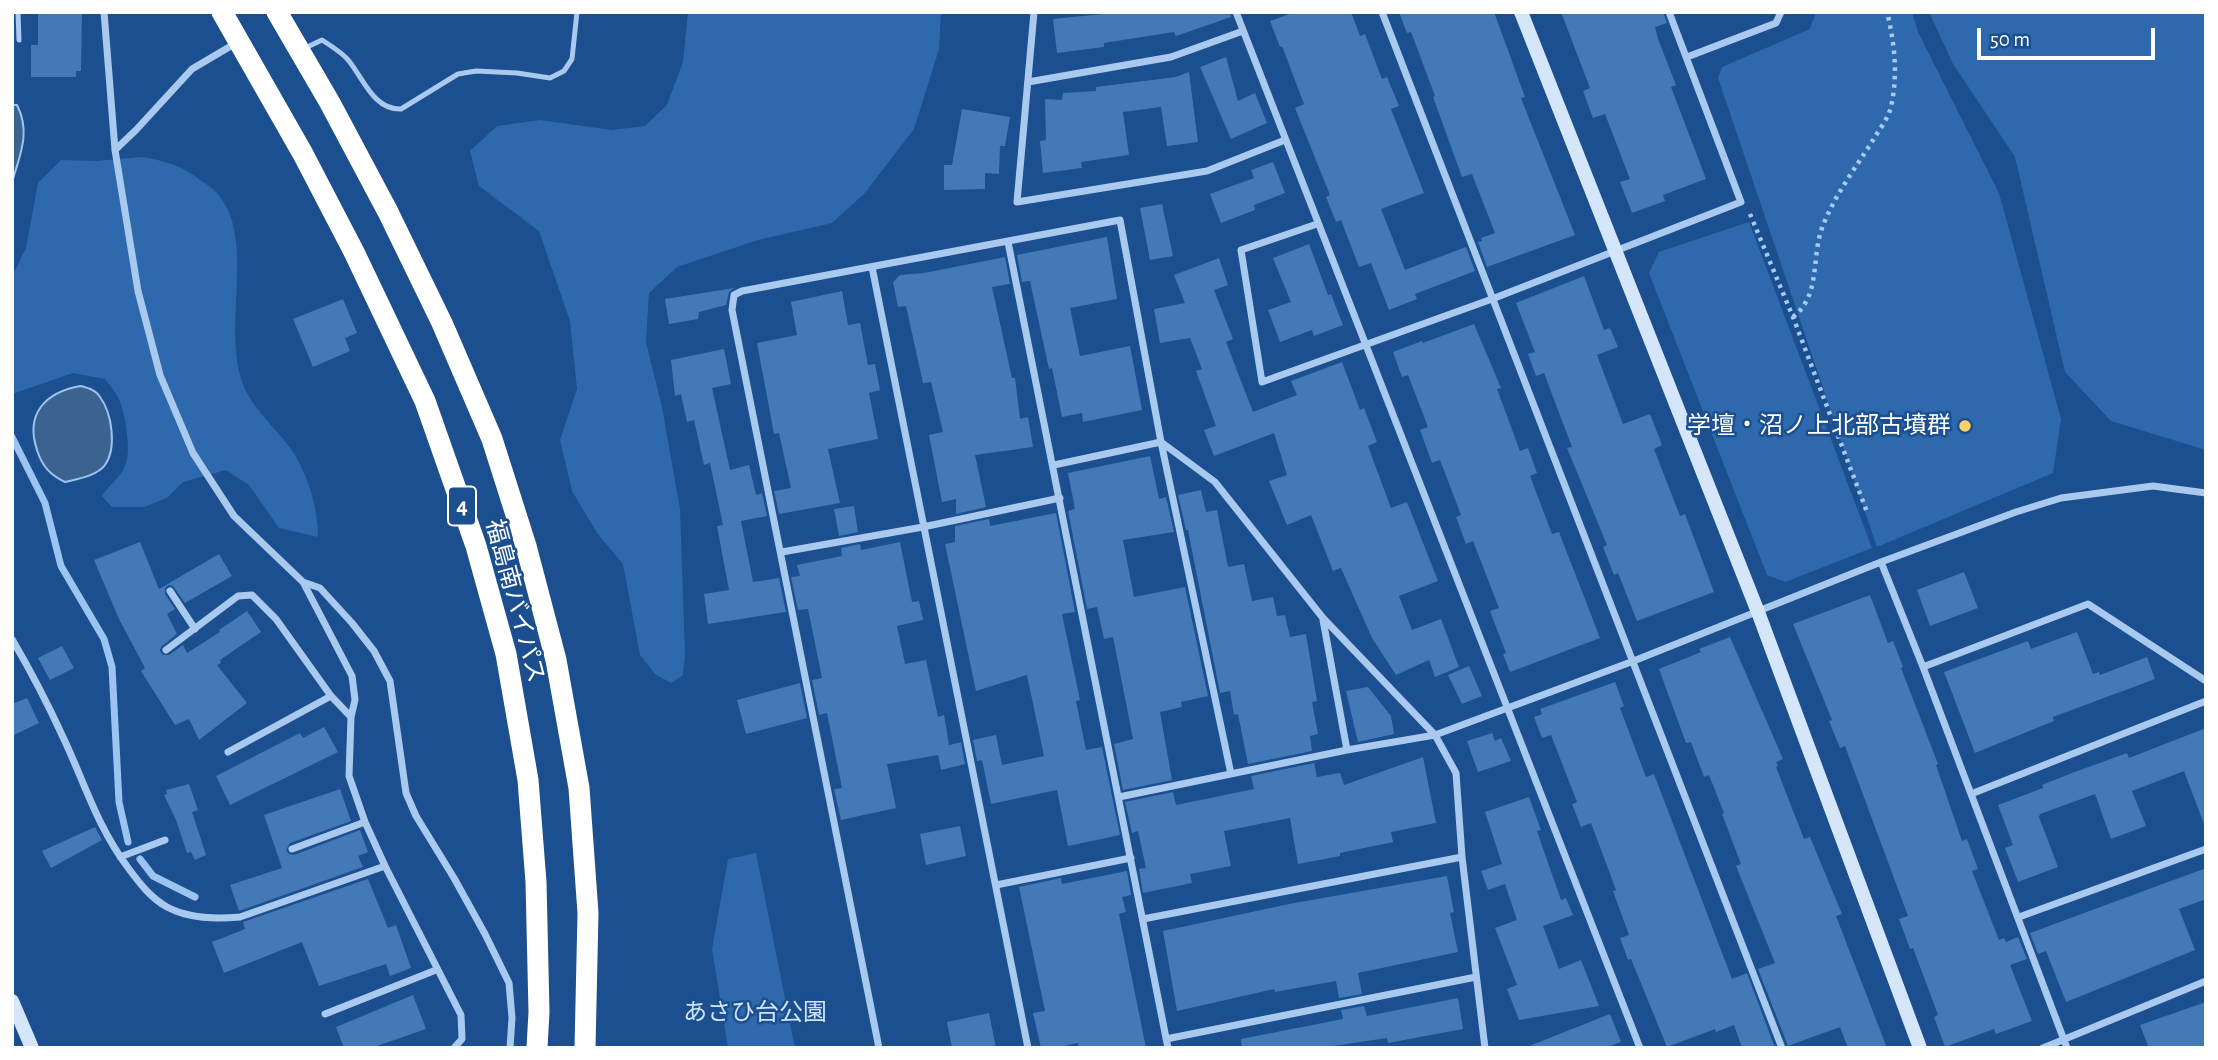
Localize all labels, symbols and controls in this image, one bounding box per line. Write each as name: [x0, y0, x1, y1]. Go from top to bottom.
scale bar: [1980, 14, 2158, 58]
text: 50 m: [1990, 29, 2030, 50]
place label: 学壇・沼ノ上北部古墳群: [1687, 412, 1951, 440]
marker: 学壇・沼ノ上北部古墳群: [1957, 418, 1973, 434]
road number: 4: [448, 486, 476, 526]
street label: 福島南バイパス: [479, 516, 551, 686]
park label: あさひ台公園: [683, 999, 827, 1027]

